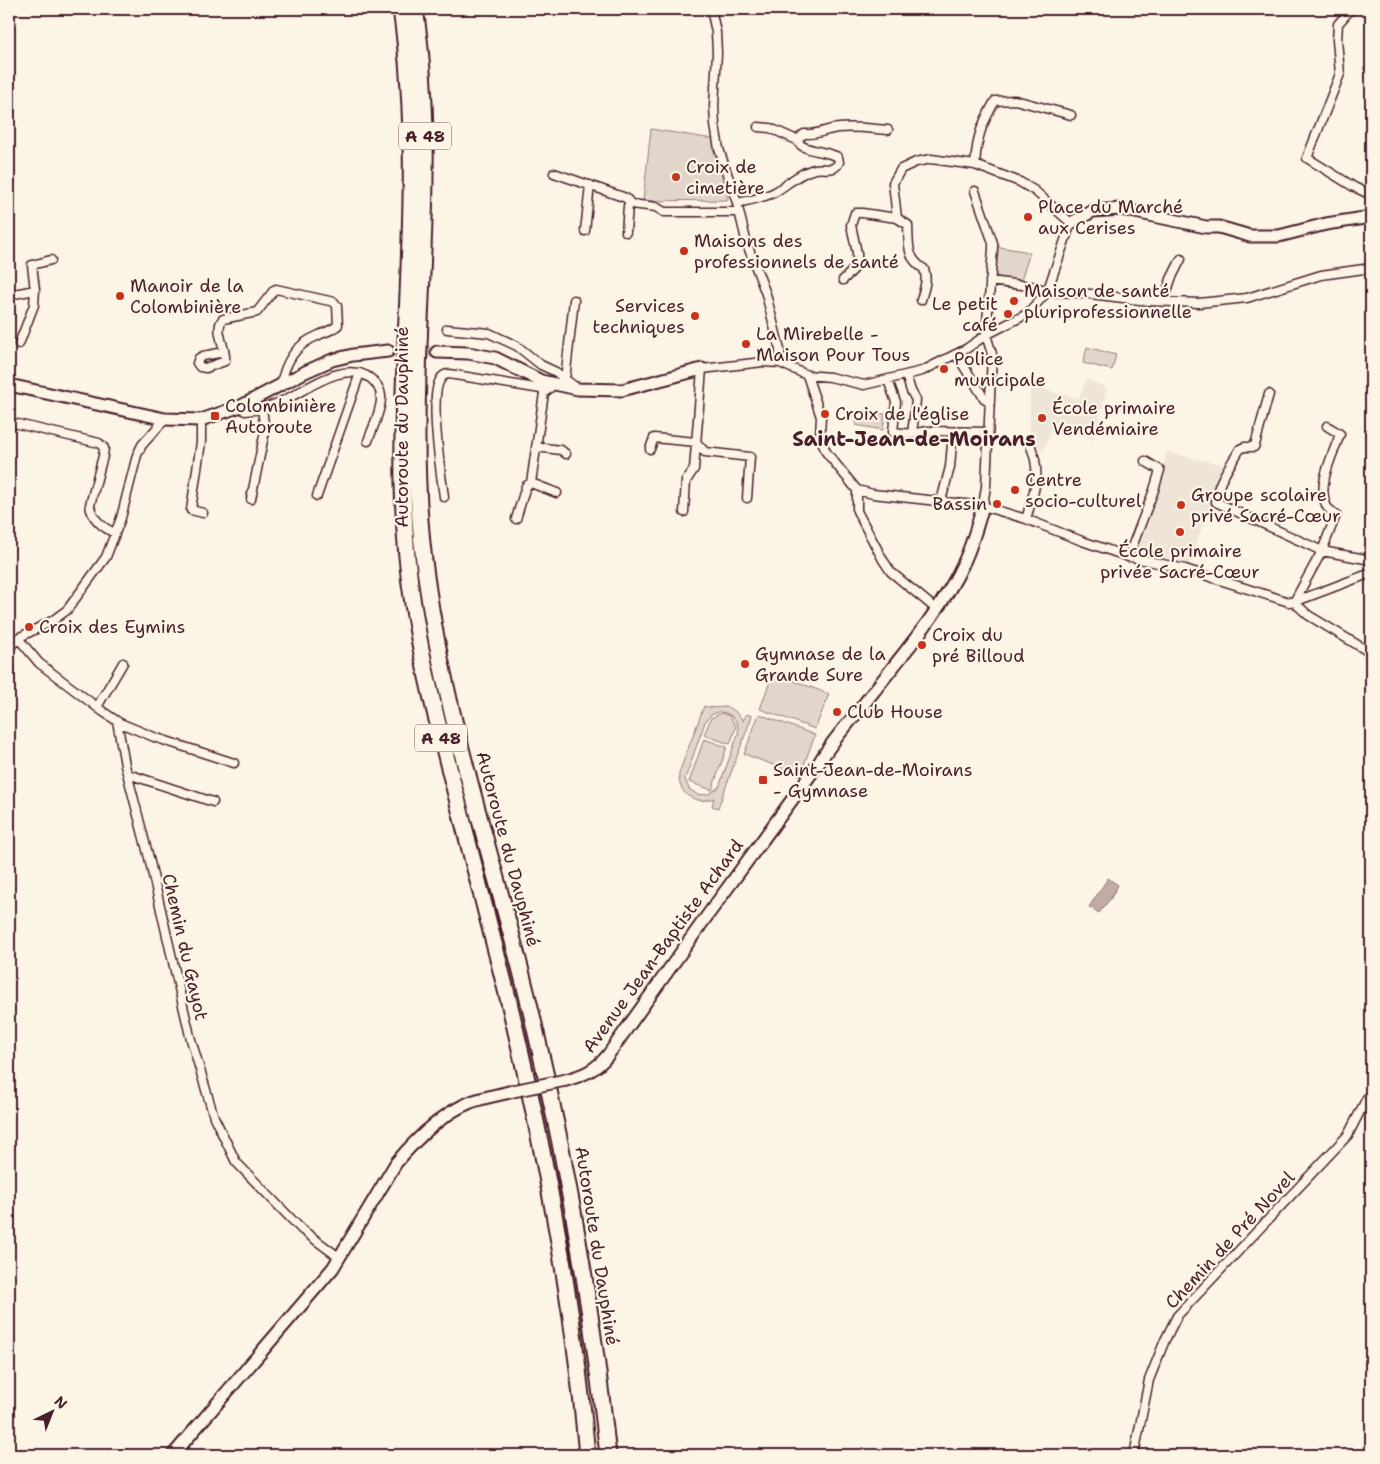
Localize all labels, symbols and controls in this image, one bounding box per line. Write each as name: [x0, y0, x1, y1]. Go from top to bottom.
road number: A 48: [399, 122, 451, 150]
place label: Croix de cimetière: [686, 155, 765, 200]
marker: Croix de cimetière: [670, 171, 682, 183]
place label: Place du Marché aux Cerises: [1038, 195, 1183, 240]
marker: Place du Marché aux Cerises: [1022, 211, 1034, 223]
place label: Maisons des professionnels de santé: [694, 229, 899, 274]
marker: Maisons des professionnels de santé: [678, 245, 690, 257]
place label: Manoir de la Colombinière: [130, 274, 244, 319]
place label: Maison de santé pluriprofessionnelle: [1024, 279, 1192, 324]
marker: Manoir de la Colombinière: [114, 290, 126, 302]
place label: Le petit café: [932, 292, 998, 337]
place label: Services techniques: [593, 294, 685, 339]
marker: Maison de santé pluriprofessionnelle: [1008, 295, 1020, 307]
marker: Le petit café: [1002, 308, 1014, 320]
marker: Services techniques: [689, 310, 701, 322]
place label: La Mirebelle - Maison Pour Tous: [756, 322, 910, 367]
street label: Autoroute du Dauphiné: [390, 326, 414, 528]
marker: La Mirebelle - Maison Pour Tous: [740, 338, 752, 350]
place label: Police municipale: [954, 347, 1046, 392]
marker: Police municipale: [938, 363, 950, 375]
place label: Colombinière Autoroute: [225, 394, 337, 439]
place label: École primaire Vendémiaire: [1052, 396, 1176, 441]
place label: Croix de l'église: [835, 402, 969, 426]
marker: Croix de l'église: [819, 408, 831, 420]
marker: Colombinière Autoroute: [209, 410, 221, 422]
marker: École primaire Vendémiaire: [1036, 412, 1048, 424]
district label: Saint-Jean-de-Moirans: [792, 426, 1036, 452]
place label: Centre socio-culturel: [1025, 468, 1142, 513]
place label: Groupe scolaire privé Sacré-Cœur: [1191, 483, 1341, 528]
marker: Centre socio-culturel: [1009, 484, 1021, 496]
place label: Bassin: [933, 492, 987, 516]
marker: Bassin: [991, 498, 1003, 510]
marker: Groupe scolaire privé Sacré-Cœur: [1175, 499, 1187, 511]
marker: École primaire privée Sacré-Cœur: [1174, 526, 1186, 538]
place label: École primaire privée Sacré-Cœur: [1100, 539, 1260, 584]
place label: Croix des Eymins: [39, 615, 185, 639]
marker: Croix des Eymins: [23, 621, 35, 633]
place label: Croix du pré Billoud: [932, 623, 1025, 668]
marker: Croix du pré Billoud: [916, 639, 928, 651]
place label: Gymnase de la Grande Sure: [755, 642, 886, 687]
marker: Gymnase de la Grande Sure: [739, 658, 751, 670]
place label: Club House: [847, 700, 943, 724]
marker: Club House: [831, 706, 843, 718]
road number: A 48: [415, 724, 467, 751]
street label: Autoroute du Dauphiné: [470, 749, 546, 949]
place label: Saint-Jean-de-Moirans - Gymnase: [773, 758, 973, 803]
marker: Saint-Jean-de-Moirans - Gymnase: [757, 774, 769, 786]
street label: Avenue Jean-Baptiste Achard: [577, 834, 749, 1058]
street label: Chemin du Gayot: [156, 871, 214, 1023]
street label: Autoroute du Dauphiné: [569, 1145, 625, 1347]
street label: Chemin de Pré Novel: [1160, 1166, 1300, 1314]
north arrow: [28, 1386, 78, 1436]
text: N: [51, 1392, 71, 1413]

